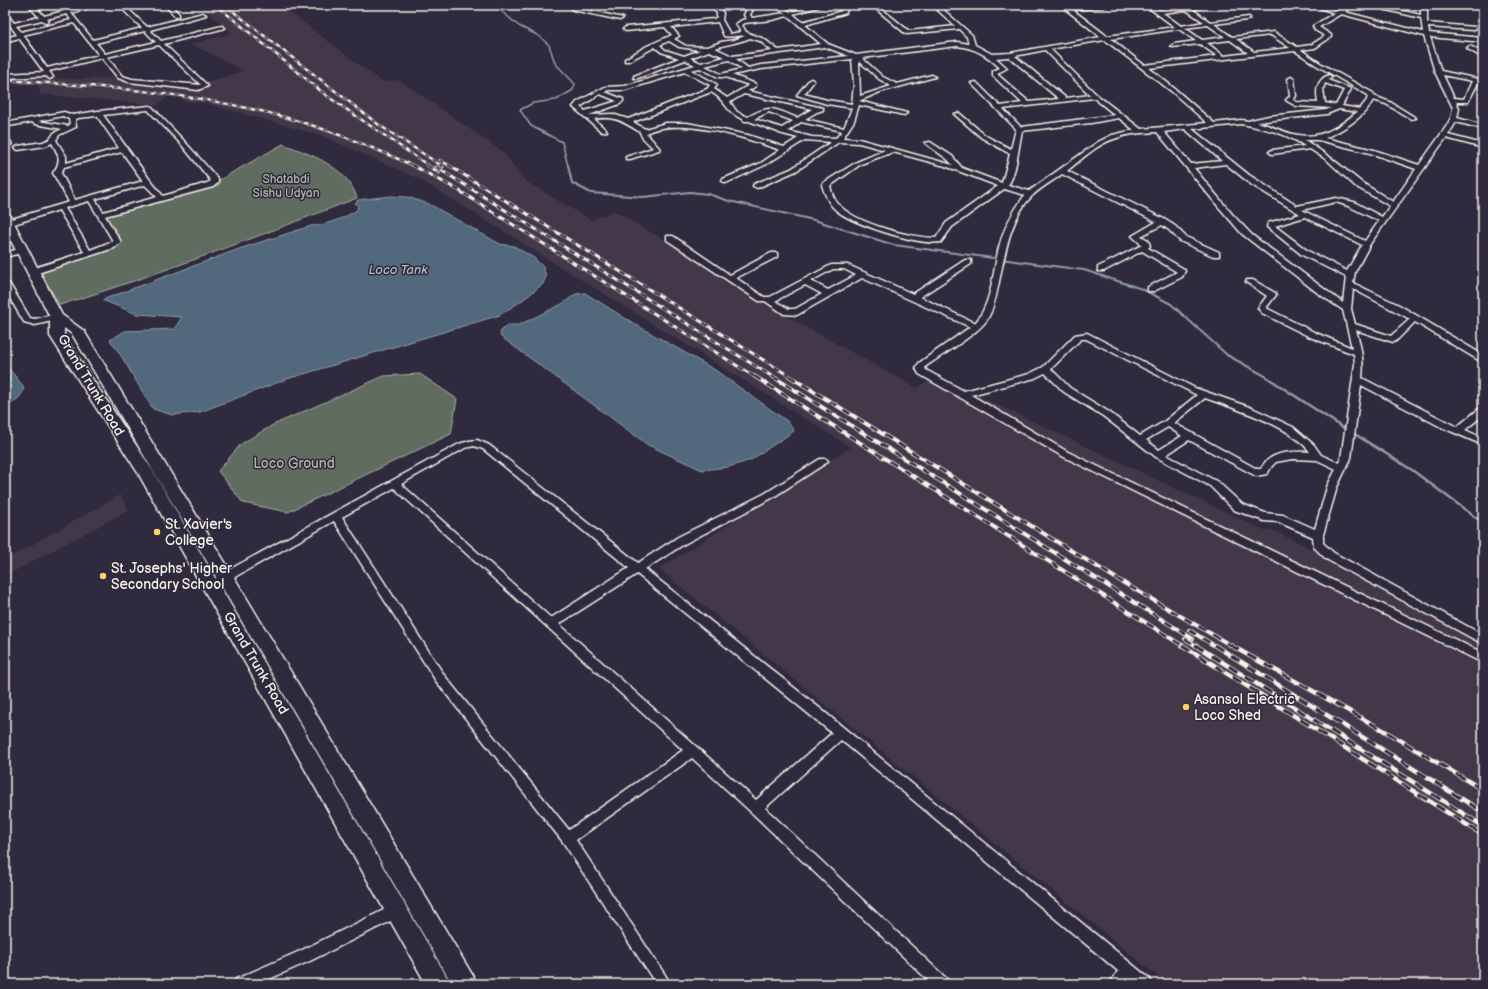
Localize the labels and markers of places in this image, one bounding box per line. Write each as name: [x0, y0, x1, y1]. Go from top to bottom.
place label: St. Xavier's College: [165, 516, 232, 549]
marker: St. Xavier's College: [152, 527, 162, 537]
place label: St. Josephs' Higher Secondary School: [111, 560, 233, 593]
marker: St. Josephs' Higher Secondary School: [98, 571, 108, 581]
place label: Asansol Electric Loco Shed: [1194, 691, 1295, 724]
marker: Asansol Electric Loco Shed: [1181, 702, 1191, 712]

